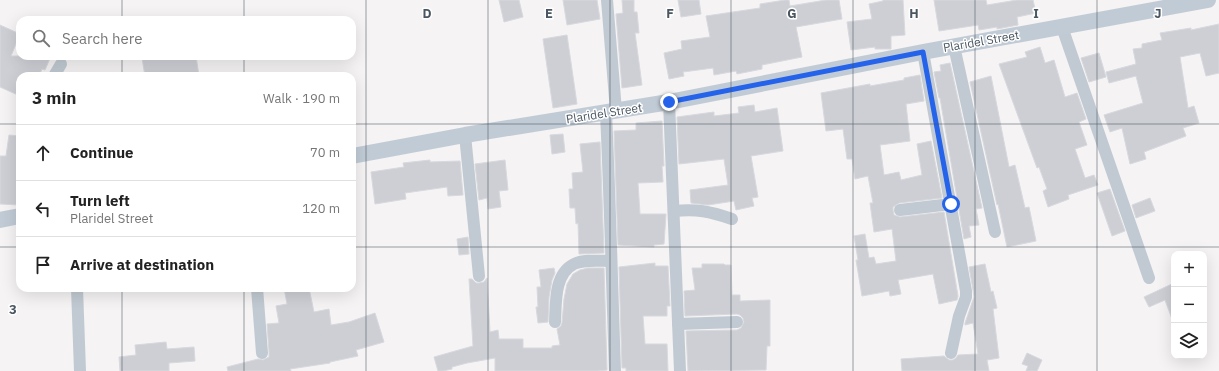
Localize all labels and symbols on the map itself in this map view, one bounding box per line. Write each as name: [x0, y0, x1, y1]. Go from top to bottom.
text: D: [422, 5, 432, 22]
text: E: [545, 5, 553, 22]
text: F: [666, 5, 674, 22]
text: G: [787, 5, 797, 22]
text: H: [909, 5, 919, 22]
text: I: [1033, 5, 1039, 22]
text: J: [1154, 5, 1162, 22]
street label: Plaridel Street: [942, 27, 1020, 55]
route end: [660, 93, 678, 111]
street label: Plaridel Street: [565, 100, 643, 126]
route start: [942, 195, 960, 213]
text: 3: [9, 301, 17, 318]

